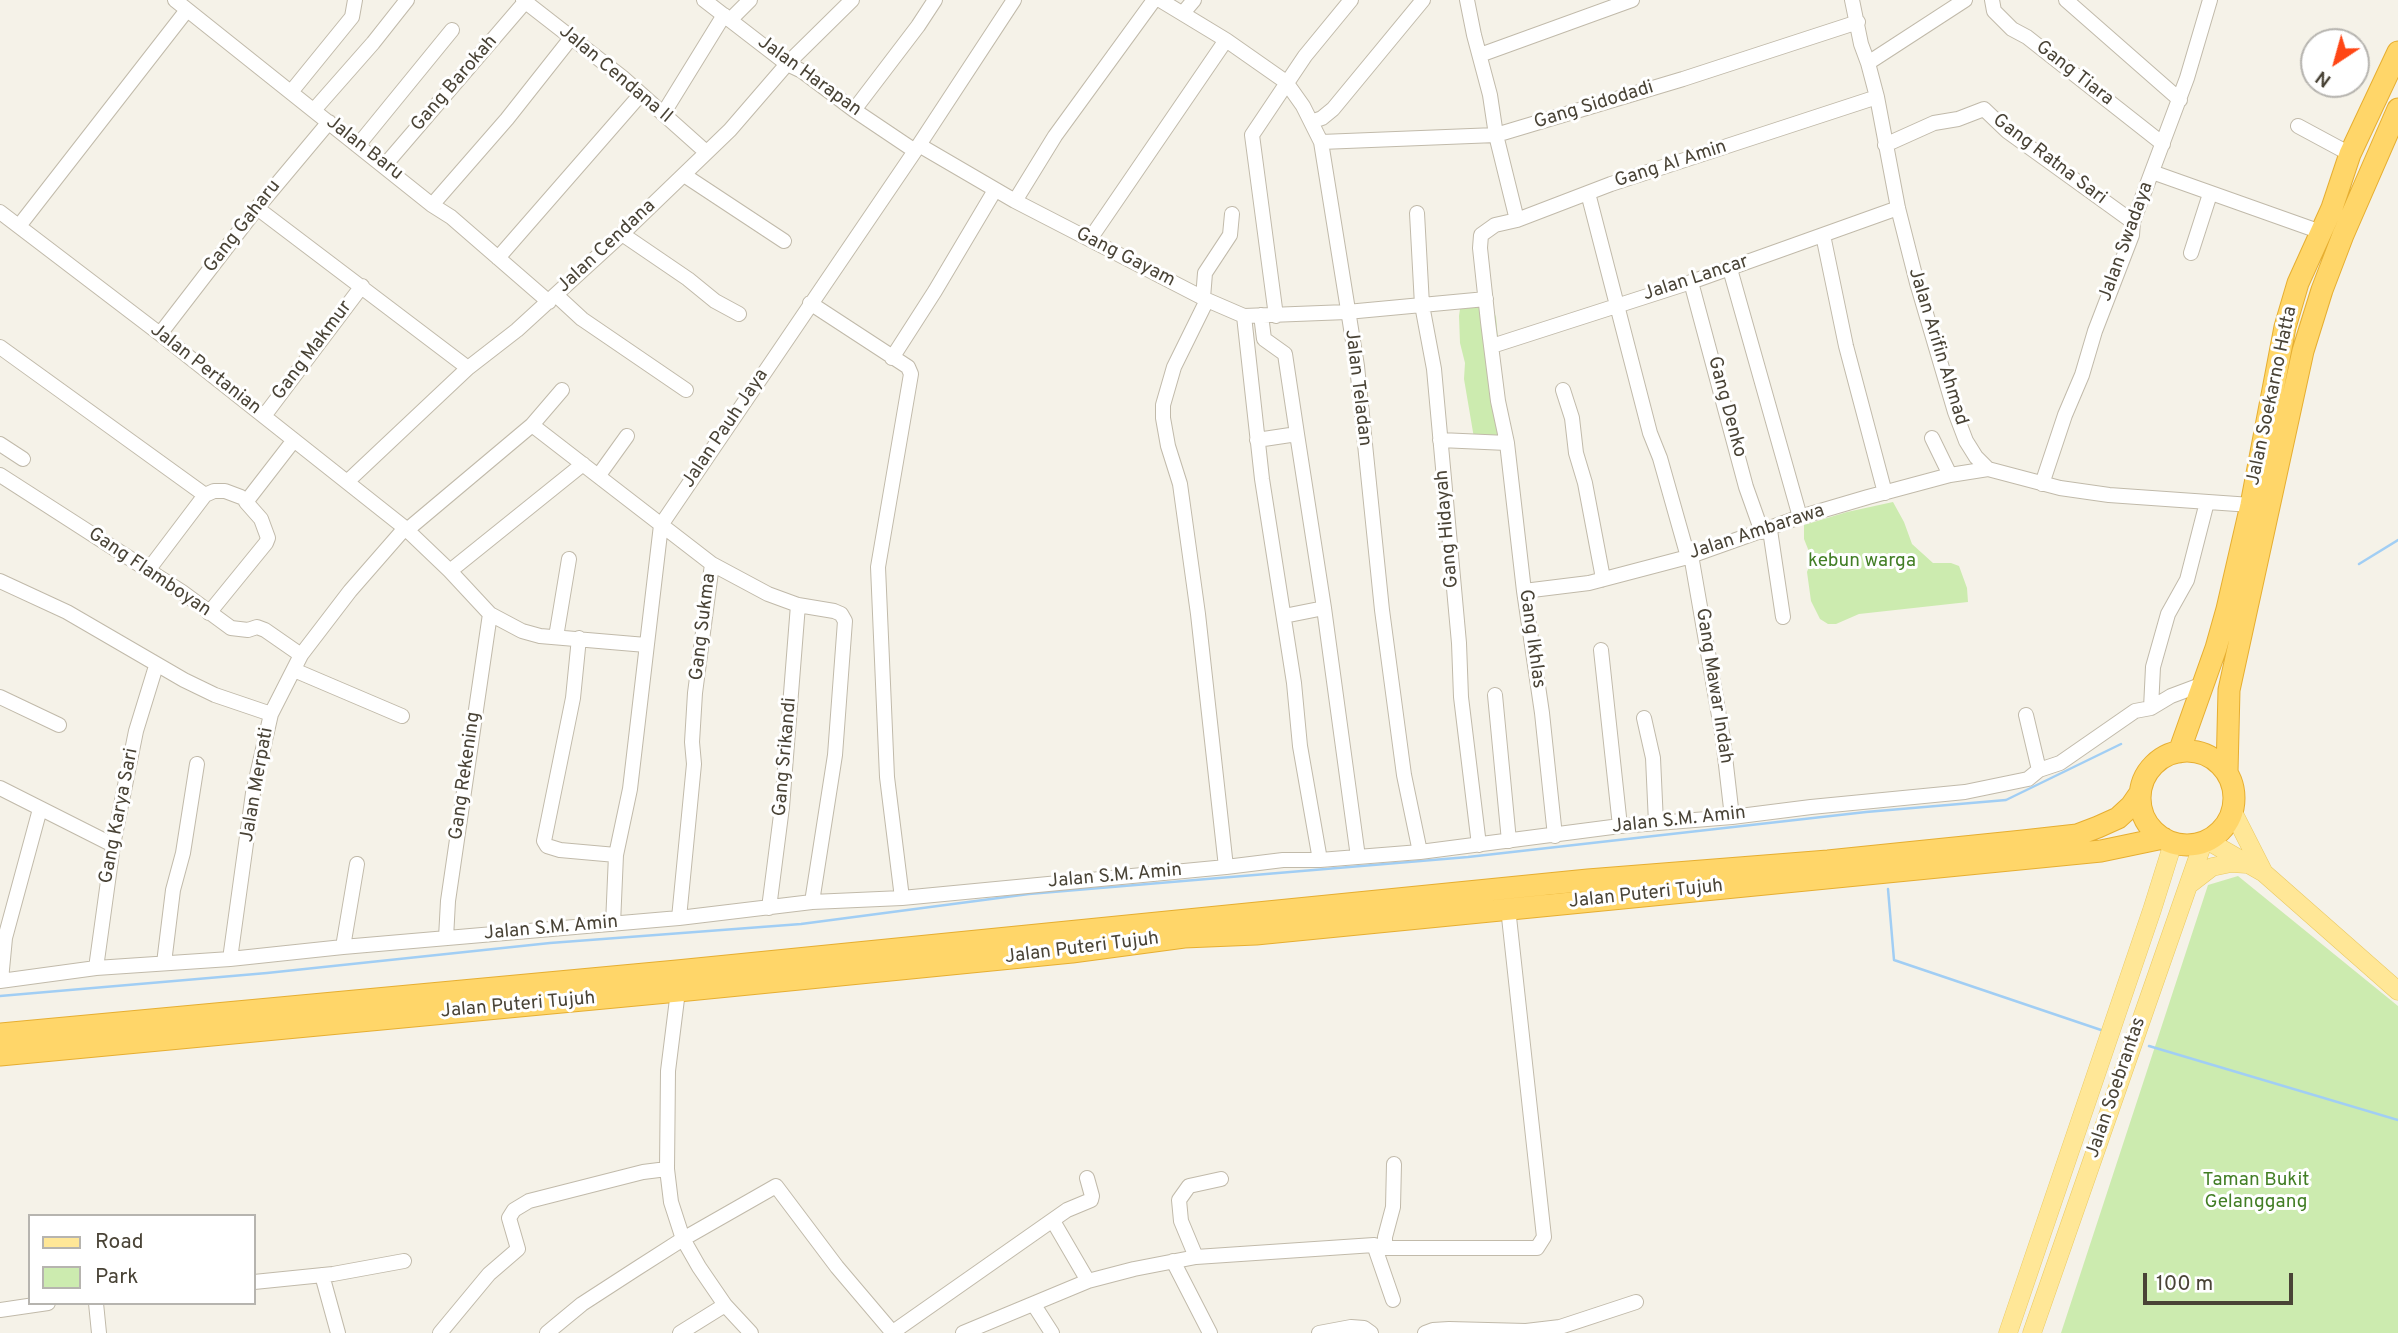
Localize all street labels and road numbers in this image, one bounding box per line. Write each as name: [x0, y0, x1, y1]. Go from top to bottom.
street label: Jalan Cendana II: [554, 21, 676, 129]
street label: Gang Barokah: [407, 31, 503, 137]
street label: Jalan Harapan: [753, 32, 865, 122]
street label: Gang Tiara: [2030, 37, 2118, 111]
street label: Gang Sidodadi: [1532, 77, 1656, 135]
street label: Gang Ratna Sari: [1987, 110, 2111, 210]
street label: Jalan Baru: [321, 112, 407, 186]
street label: Gang Al Amin: [1612, 136, 1730, 194]
street label: Gang Gaharu: [200, 176, 286, 278]
street label: Jalan Swadaya: [2095, 179, 2159, 305]
street label: Jalan Cendana: [553, 196, 661, 298]
street label: Gang Gayam: [1071, 223, 1179, 293]
street label: Jalan Lancar: [1640, 251, 1752, 307]
street label: Jalan Arifin Ahmad: [1902, 266, 1972, 428]
street label: Gang Makmur: [268, 297, 358, 405]
street label: Jalan Soekarno Hatta: [2243, 304, 2303, 488]
street label: Jalan Pertanian: [145, 320, 265, 420]
street label: Jalan Teladan: [1339, 328, 1375, 448]
street label: Gang Denko: [1702, 354, 1750, 460]
street label: Jalan Pauh Jaya: [678, 365, 774, 493]
street label: Gang Hidayah: [1431, 469, 1465, 589]
street label: Jalan Ambarawa: [1686, 500, 1828, 566]
street label: Gang Flamboyan: [83, 523, 215, 623]
street label: Gang Sukma: [686, 572, 722, 682]
street label: Gang Ikhlas: [1513, 588, 1549, 690]
street label: Gang Mawar Indah: [1689, 607, 1737, 765]
street label: Gang Srikandi: [769, 697, 803, 817]
street label: Gang Rekening: [446, 711, 486, 841]
street label: Jalan Merpati: [237, 726, 279, 844]
street label: Gang Karya Sari: [96, 746, 144, 886]
street label: Jalan S.M. Amin: [1611, 803, 1747, 839]
street label: Jalan S.M. Amin: [1047, 860, 1183, 894]
street label: Jalan Puteri Tujuh: [1568, 876, 1724, 914]
street label: Jalan S.M. Amin: [483, 912, 619, 946]
street label: Jalan Puteri Tujuh: [1004, 928, 1160, 970]
street label: Jalan Puteri Tujuh: [440, 988, 596, 1024]
street label: Jalan Soebrantas: [2082, 1015, 2152, 1161]

